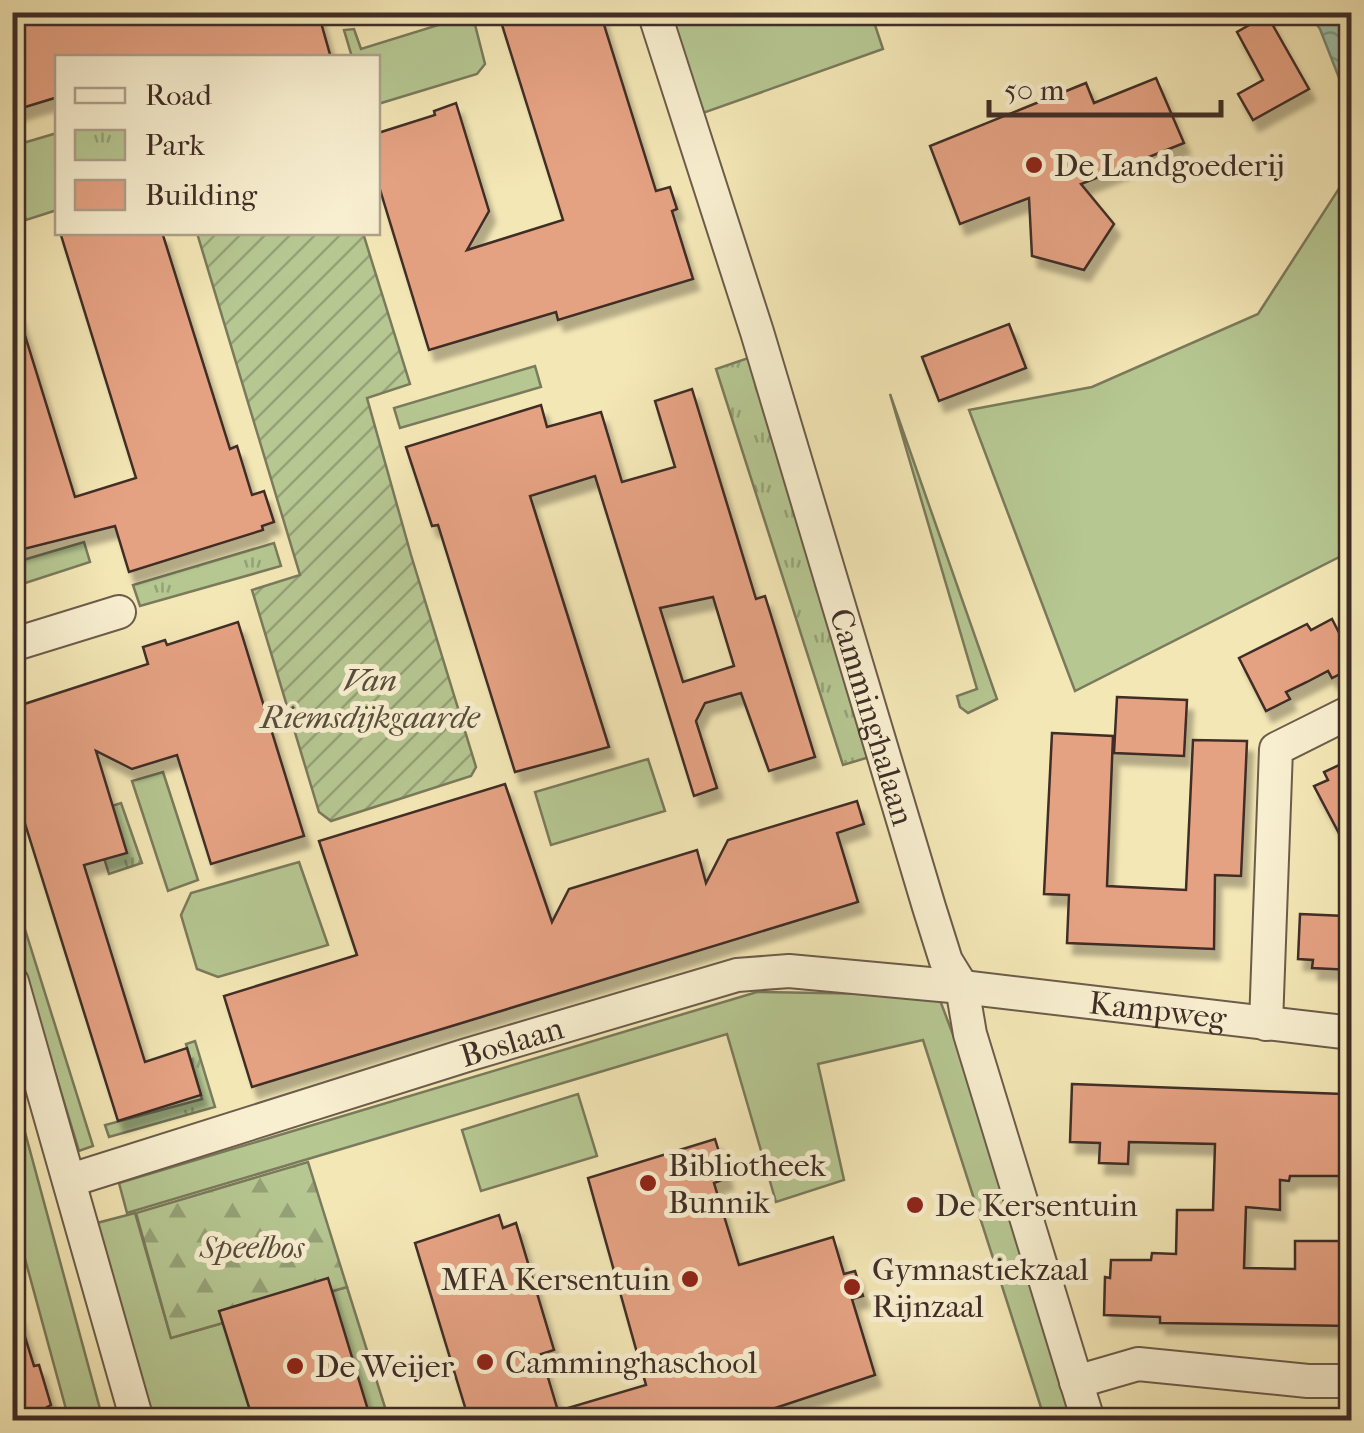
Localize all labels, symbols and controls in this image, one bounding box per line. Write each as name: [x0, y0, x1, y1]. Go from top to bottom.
legend: [55, 55, 380, 235]
scale bar: [989, 55, 1222, 117]
text: 50 m: [1004, 73, 1065, 108]
text: Road: [145, 78, 212, 113]
text: Park: [145, 128, 205, 163]
place label: De Landgoederij: [1054, 147, 1285, 184]
marker: De Landgoederij: [1023, 154, 1045, 176]
text: Building: [145, 178, 258, 213]
street label: Camminghalaan: [822, 604, 922, 830]
park label: Van Riemsdijkgaarde: [258, 662, 481, 736]
street label: Kampweg: [1087, 984, 1229, 1037]
street label: Boslaan: [456, 1009, 568, 1075]
place label: Bibliotheek Bunnik: [668, 1147, 826, 1221]
marker: Bibliotheek Bunnik: [637, 1172, 659, 1194]
place label: De Kersentuin: [935, 1187, 1138, 1224]
marker: De Kersentuin: [904, 1194, 926, 1216]
park label: Speelbos: [199, 1229, 305, 1266]
place label: Gymnastiekzaal Rijnzaal: [872, 1251, 1089, 1325]
place label: MFA Kersentuin: [441, 1261, 670, 1298]
marker: MFA Kersentuin: [679, 1268, 701, 1290]
marker: Gymnastiekzaal Rijnzaal: [841, 1276, 863, 1298]
place label: Camminghaschool: [505, 1344, 757, 1381]
place label: De Weijer: [315, 1348, 455, 1385]
marker: Camminghaschool: [474, 1351, 496, 1373]
marker: De Weijer: [284, 1355, 306, 1377]

